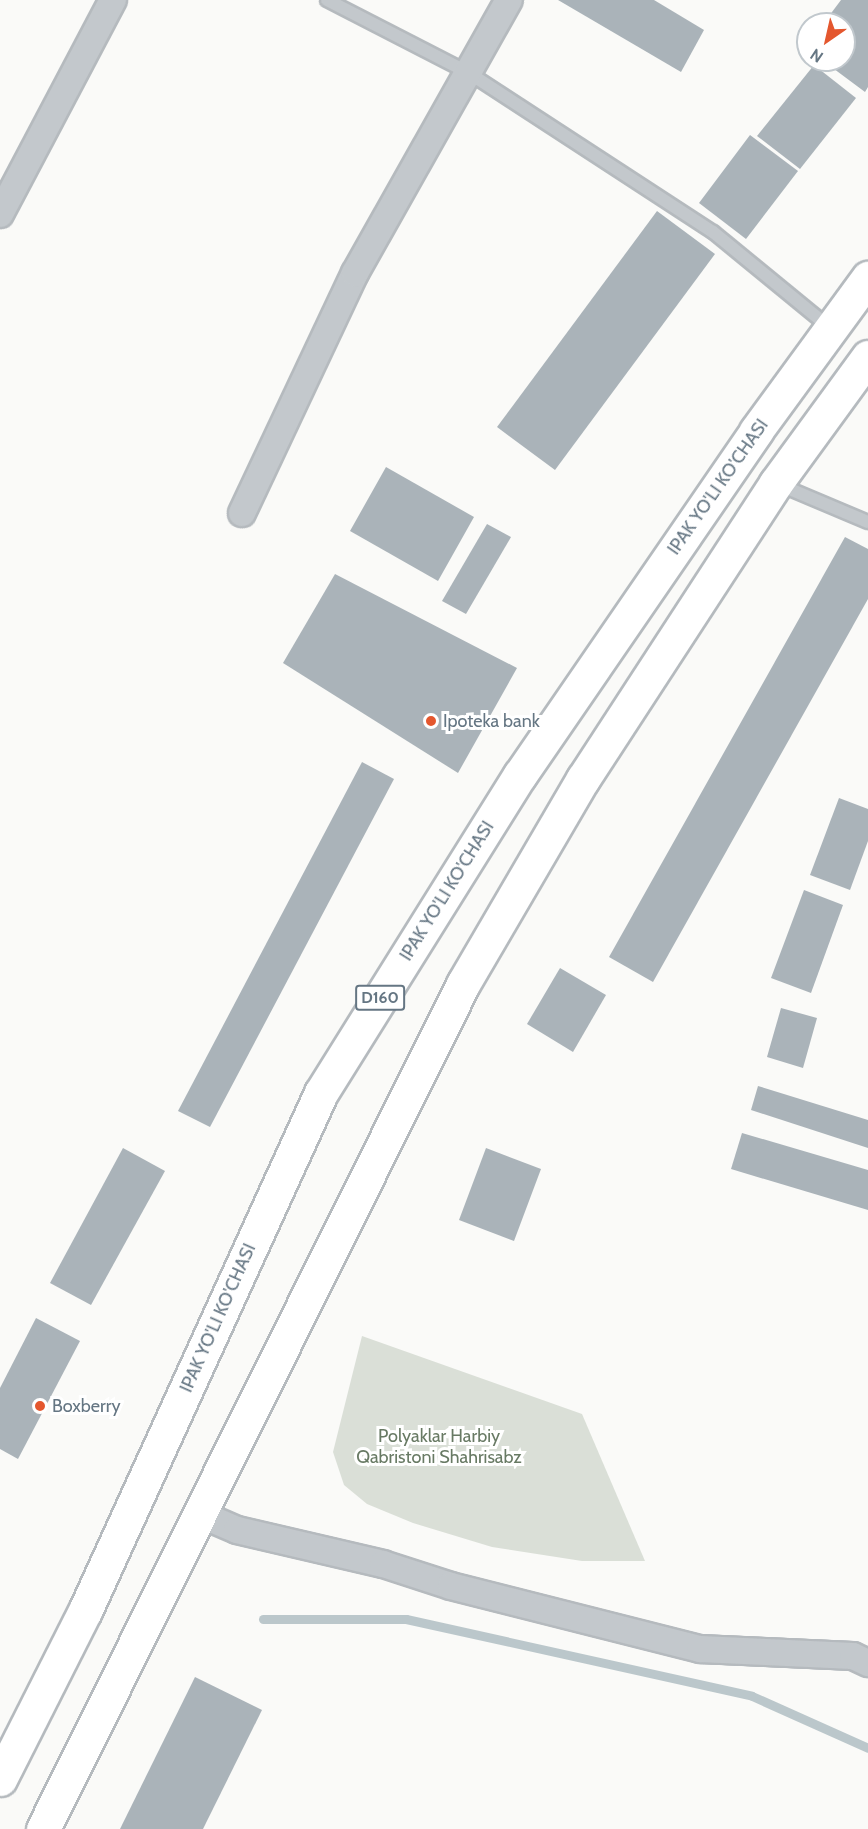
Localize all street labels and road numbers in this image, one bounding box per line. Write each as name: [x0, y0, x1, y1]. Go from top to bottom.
street label: IPAK YO'LI KO'CHASI: [663, 415, 773, 559]
street label: IPAK YO'LI KO'CHASI: [395, 817, 499, 965]
road number: D160: [354, 985, 406, 1011]
street label: IPAK YO'LI KO'CHASI: [175, 1240, 261, 1396]

